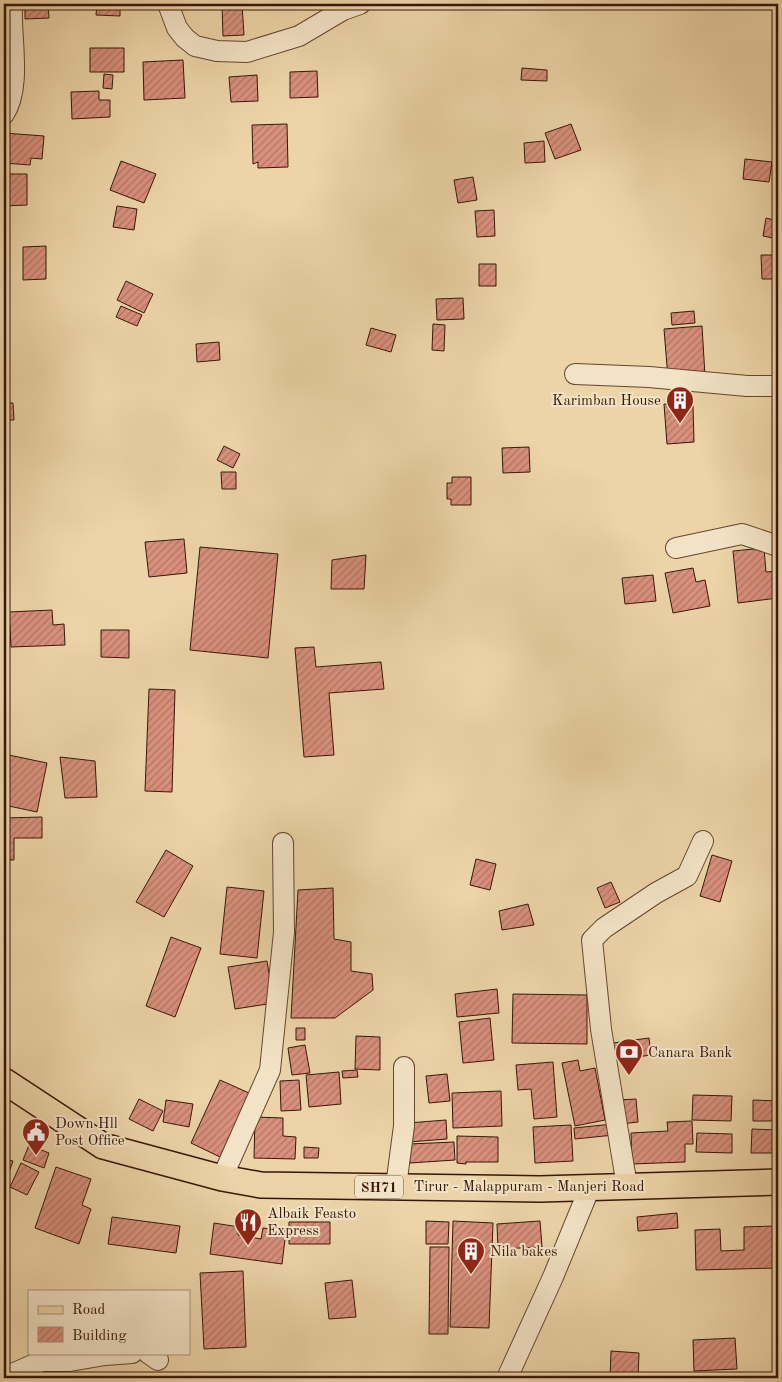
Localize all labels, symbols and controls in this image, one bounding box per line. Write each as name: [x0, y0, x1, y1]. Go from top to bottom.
building icon: Karimban House: [665, 385, 695, 424]
place label: Karimban House: [552, 394, 661, 409]
bank icon: Canara Bank: [614, 1037, 644, 1076]
place label: Canara Bank: [648, 1046, 733, 1061]
public building icon: Down Hll Post Office: [21, 1117, 51, 1156]
place label: Down Hll Post Office: [55, 1117, 125, 1149]
road number: SH71: [355, 1176, 403, 1198]
street label: Tirur - Malappuram - Manjeri Road: [413, 1180, 645, 1195]
restaurant icon: Albaik Feasto Express: [233, 1207, 263, 1246]
place label: Albaik Feasto Express: [267, 1207, 356, 1239]
building icon: Nila bakes: [456, 1236, 486, 1275]
place label: Nila bakes: [490, 1245, 558, 1260]
legend: [28, 1290, 190, 1354]
text: Road: [72, 1303, 106, 1318]
text: Building: [72, 1329, 127, 1344]

